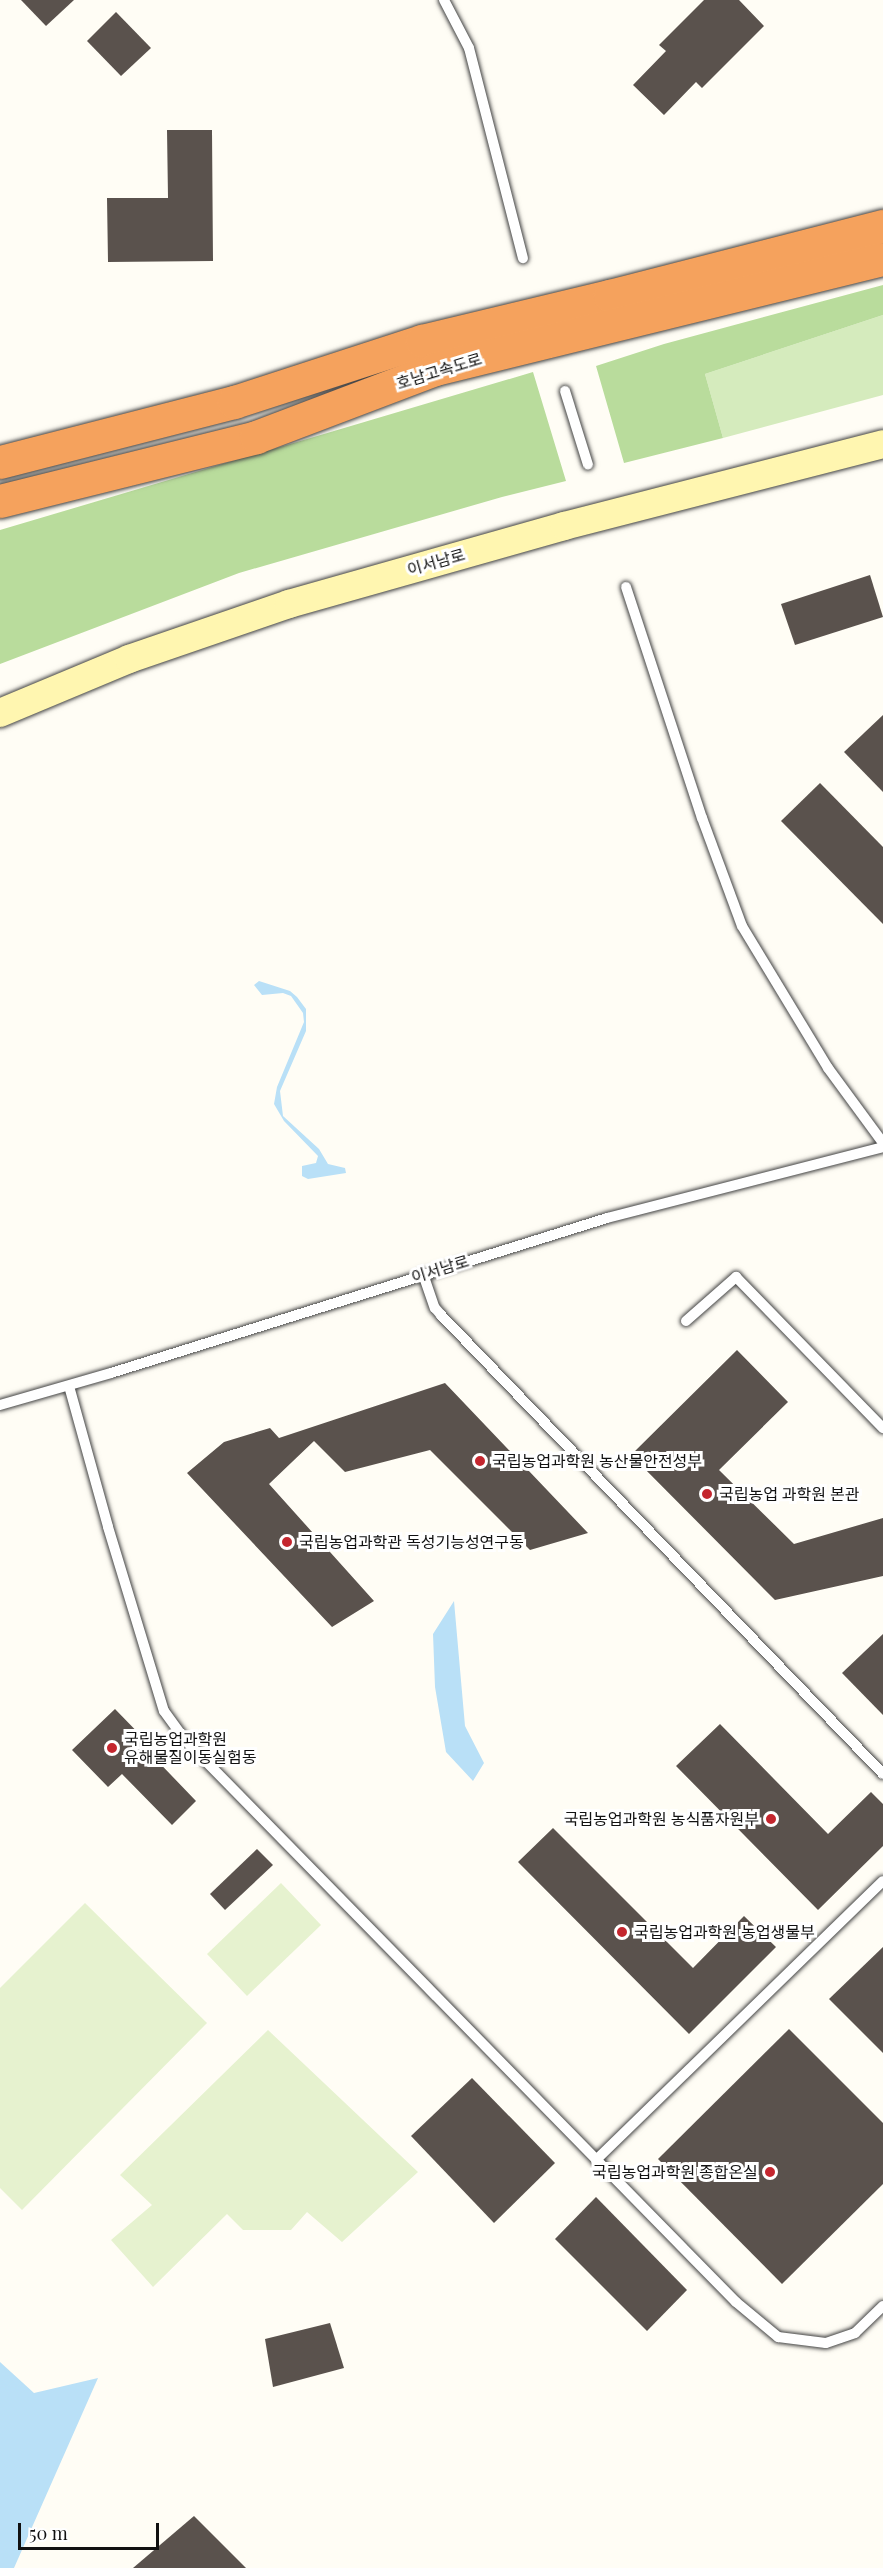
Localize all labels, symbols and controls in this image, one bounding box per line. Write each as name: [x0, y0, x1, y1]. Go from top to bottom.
street label: 호남고속도로: [394, 349, 484, 393]
street label: 이서남로: [405, 545, 467, 579]
street label: 이서남로: [409, 1251, 471, 1287]
place label: 국립농업과학원 농산물안전성부: [492, 1451, 702, 1471]
marker: 국립농업과학원 농산물안전성부: [473, 1454, 487, 1468]
place label: 국립농업 과학원 본관: [719, 1484, 859, 1504]
marker: 국립농업 과학원 본관: [700, 1487, 714, 1501]
place label: 국립농업과학관 독성기능성연구동: [299, 1532, 524, 1552]
marker: 국립농업과학관 독성기능성연구동: [280, 1535, 294, 1549]
place label: 국립농업과학원 유해물질이동실험동: [124, 1729, 256, 1767]
marker: 국립농업과학원 유해물질이동실험동: [105, 1741, 119, 1755]
place label: 국립농업과학원 농식품자원부: [564, 1809, 759, 1829]
marker: 국립농업과학원 농식품자원부: [764, 1812, 778, 1826]
place label: 국립농업과학원 농업생물부: [634, 1922, 815, 1942]
marker: 국립농업과학원 농업생물부: [615, 1925, 629, 1939]
place label: 국립농업과학원 종합온실: [592, 2162, 758, 2182]
marker: 국립농업과학원 종합온실: [763, 2165, 777, 2179]
scale bar: [21, 2511, 162, 2549]
text: 50 m: [29, 2521, 68, 2545]

